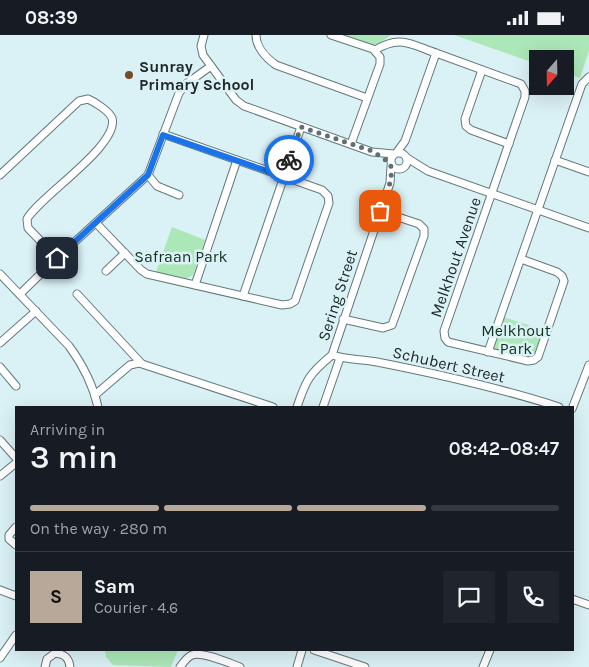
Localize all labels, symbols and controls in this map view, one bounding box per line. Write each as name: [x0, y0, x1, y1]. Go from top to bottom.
text: 08:39: [25, 7, 78, 29]
north arrow: [529, 50, 574, 95]
map controls: [529, 50, 574, 95]
place label: Sunray Primary School: [139, 57, 254, 94]
marker: Sunray Primary School: [123, 69, 135, 81]
courier: [264, 135, 314, 185]
icon: bike: [275, 146, 303, 174]
pin: [359, 190, 401, 232]
street label: Melkhout Avenue: [426, 195, 485, 320]
icon: bag: [366, 197, 394, 225]
pin: [36, 237, 78, 279]
icon: home: [43, 244, 71, 272]
park label: Safraan Park: [134, 247, 228, 266]
street label: Sering Street: [314, 247, 361, 343]
park label: Melkhout Park: [481, 321, 551, 358]
street label: Schubert Street: [391, 342, 507, 387]
text: Arriving in: [30, 420, 105, 439]
text: 08:42–08:47: [449, 438, 559, 460]
text: 3 min: [30, 439, 118, 476]
text: On the way · 280 m: [30, 519, 167, 538]
button: chat: [443, 571, 495, 623]
button: phone: [507, 571, 559, 623]
text: Sam: [94, 576, 135, 598]
text: S: [50, 586, 62, 608]
text: Courier · 4.6: [94, 598, 178, 617]

